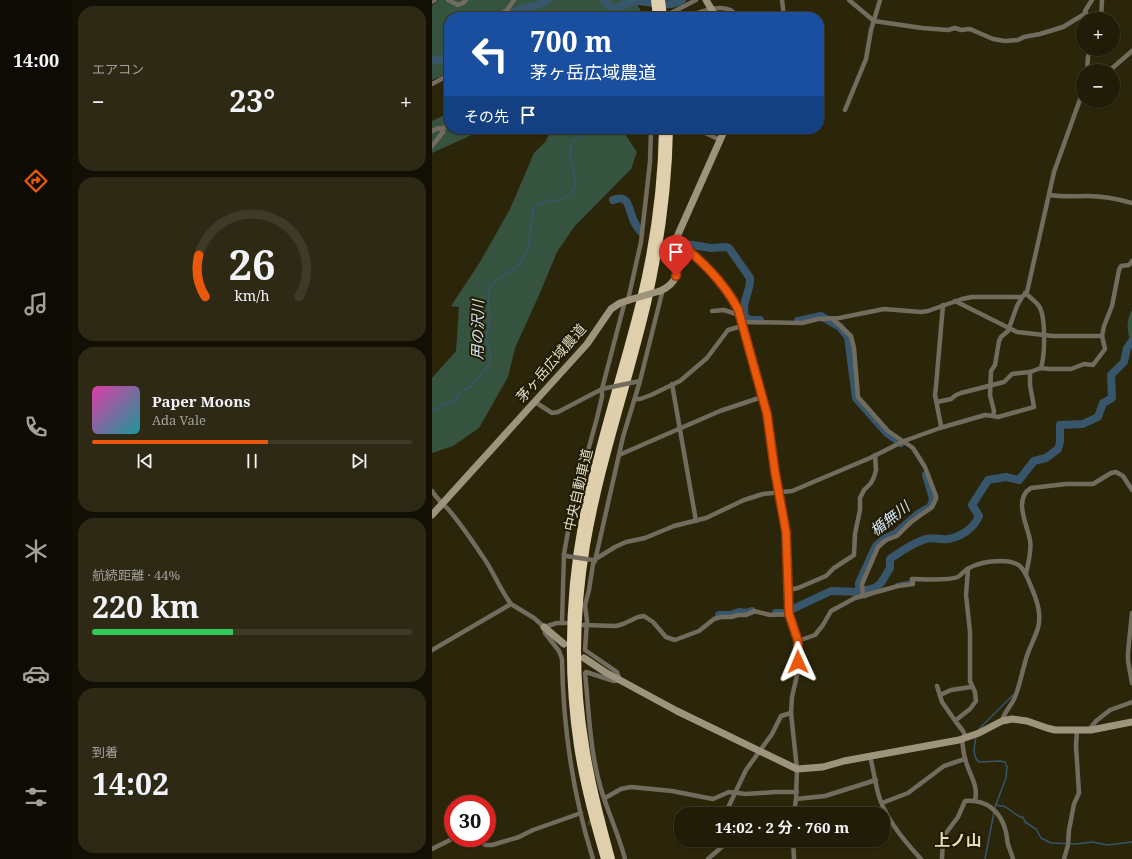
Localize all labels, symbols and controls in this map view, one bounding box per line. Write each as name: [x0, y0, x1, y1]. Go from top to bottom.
map controls: [1076, 12, 1120, 108]
button: +: [1076, 12, 1120, 56]
text: 700 m: [530, 22, 612, 60]
icon: left: [464, 28, 516, 80]
text: 14:00: [13, 48, 59, 72]
text: エアコン: [92, 60, 144, 78]
text: 茅ヶ岳広域農道: [530, 60, 656, 84]
button: −: [1076, 64, 1120, 108]
text: 23°: [229, 80, 275, 121]
text: −: [92, 86, 105, 116]
text: +: [400, 86, 412, 116]
icon: arrive: [517, 104, 539, 126]
text: その先: [464, 106, 509, 126]
icon: directions: [22, 167, 50, 195]
pin: [659, 235, 693, 276]
text: 26: [228, 236, 276, 292]
icon: arrive: [665, 241, 687, 263]
text: km/h: [234, 285, 270, 304]
icon: music: [22, 290, 50, 318]
water label: 用の沢川: [466, 298, 488, 360]
street label: 茅ヶ岳広域農道: [511, 319, 590, 406]
text: Paper Moons: [152, 391, 251, 411]
text: Ada Vale: [152, 411, 206, 429]
icon: phone: [22, 413, 50, 441]
street label: 中央自動車道: [559, 447, 596, 533]
icon: previous: [134, 450, 156, 472]
icon: pause: [241, 450, 263, 472]
icon: next: [348, 450, 370, 472]
water label: 楯無川: [865, 495, 915, 540]
icon: climate: [22, 537, 50, 565]
text: 航続距離 · 44%: [92, 566, 180, 584]
text: 220 km: [92, 586, 199, 627]
position arrow: [777, 641, 819, 683]
icon: car: [22, 660, 50, 688]
text: 到着: [92, 743, 118, 761]
text: 14:02: [92, 763, 169, 804]
icon: filters: [22, 783, 50, 811]
speed limit sign: 30: [444, 795, 496, 847]
text: 14:02 · 2 分 · 760 m: [715, 817, 849, 837]
district label: 上ノ山: [934, 829, 982, 851]

